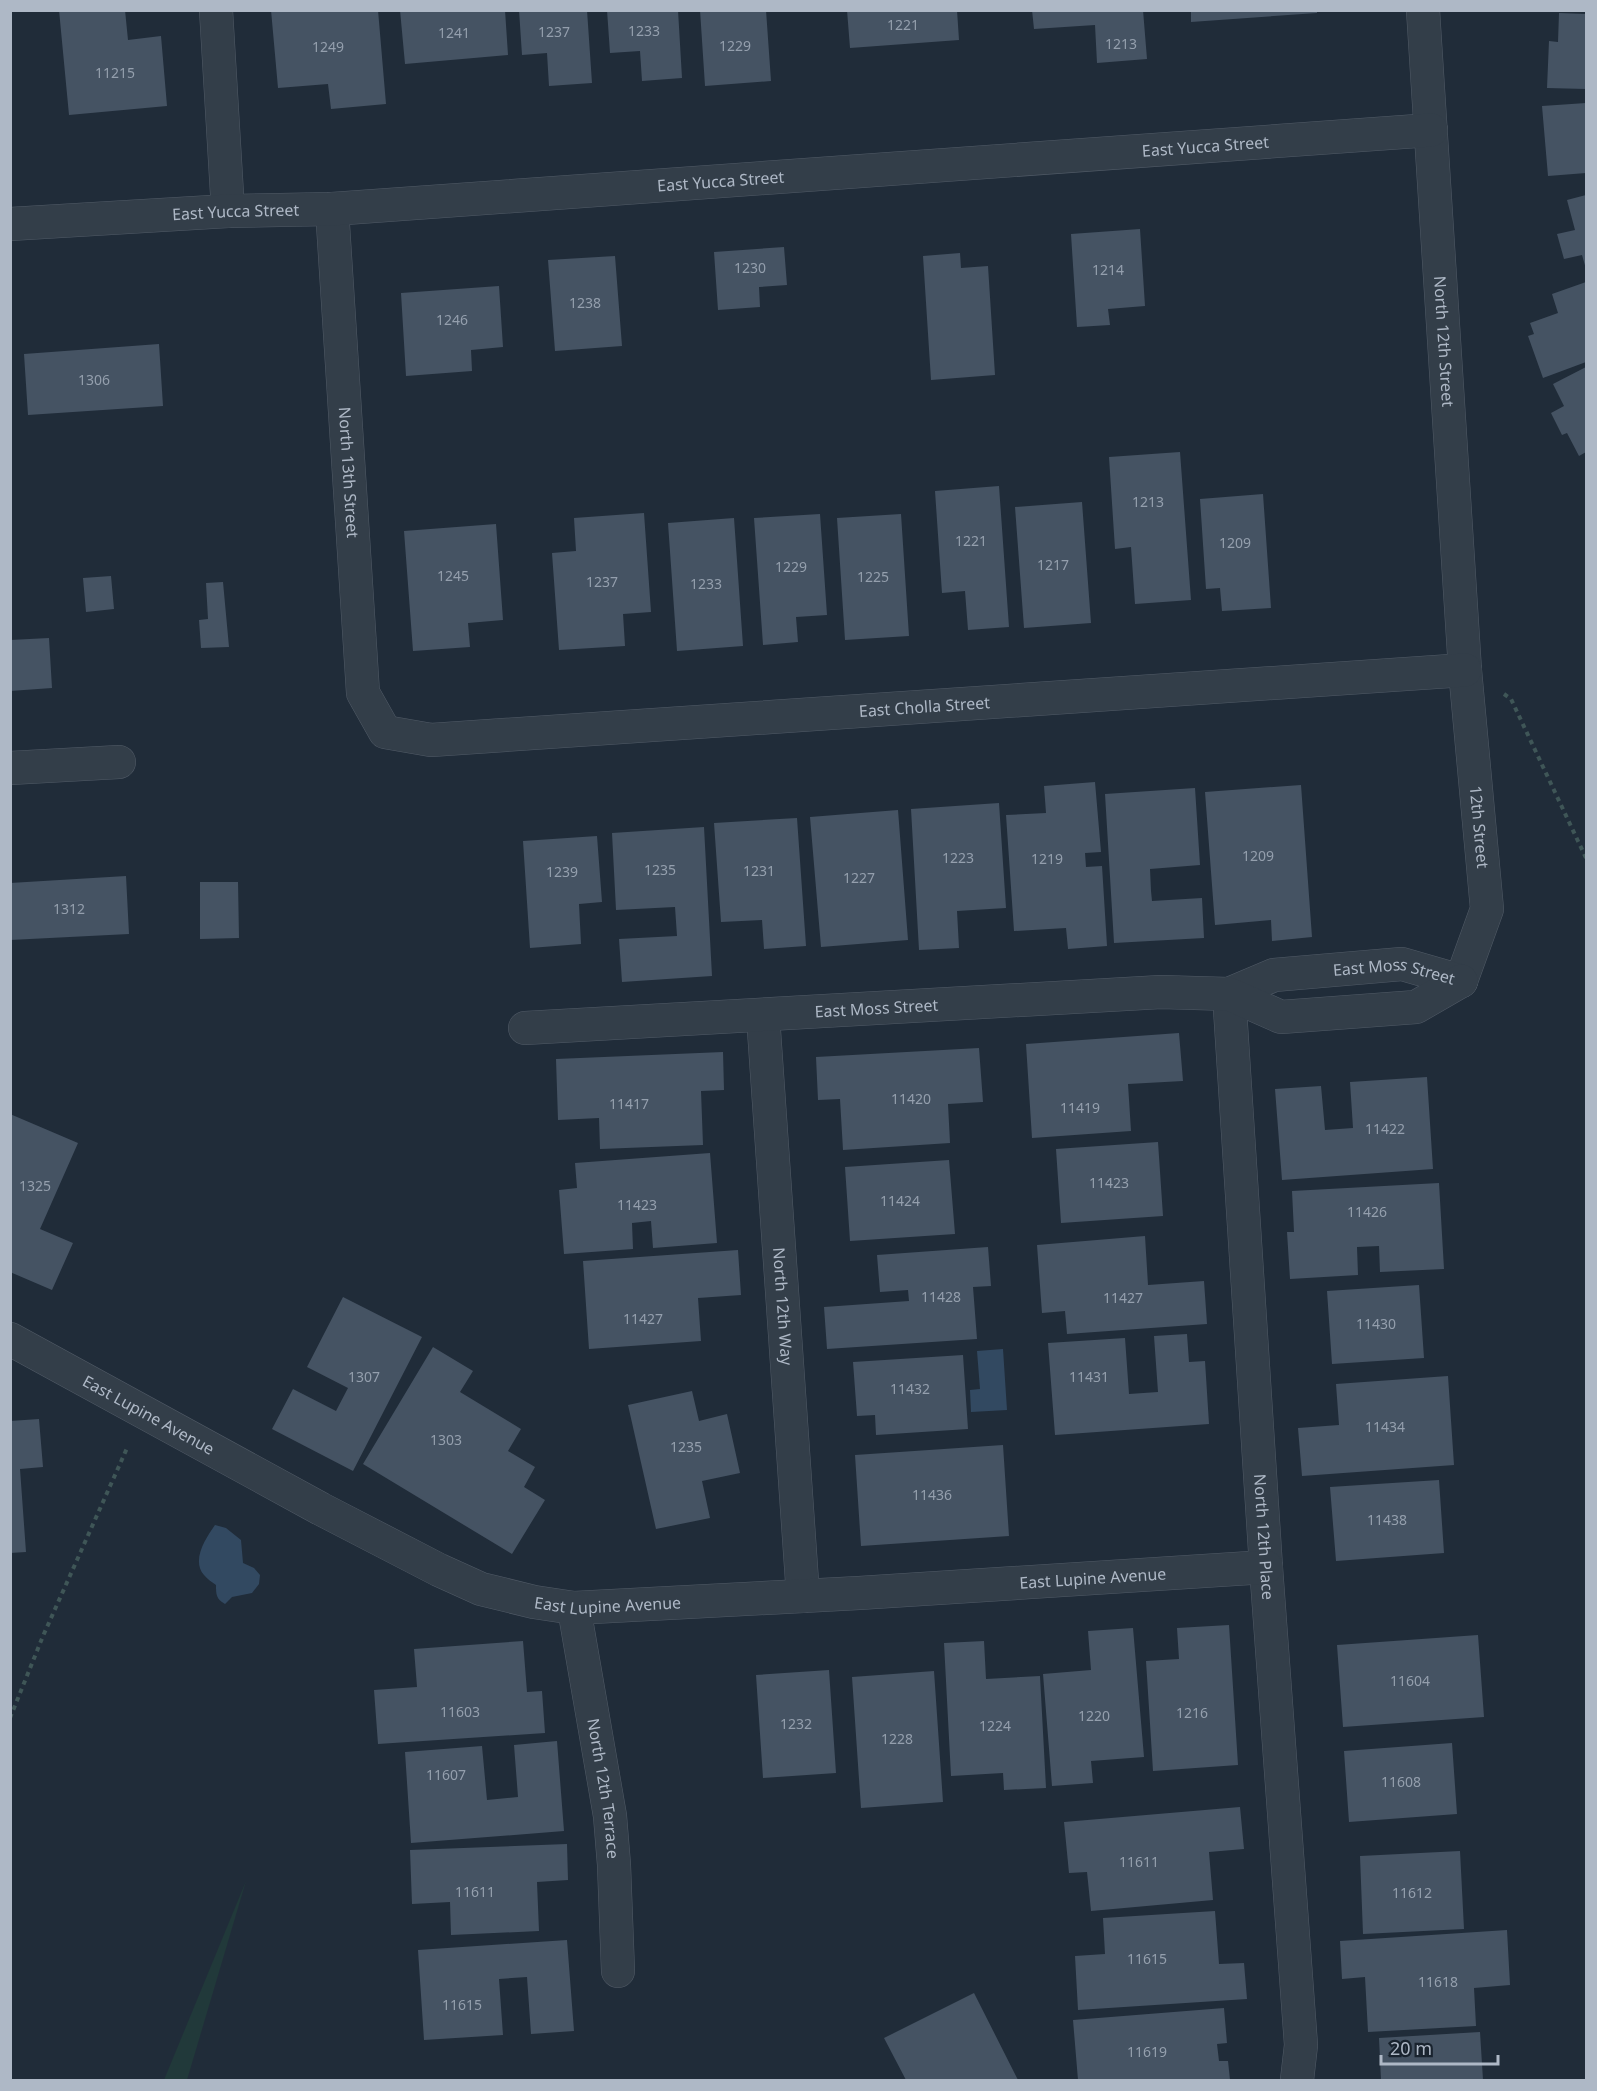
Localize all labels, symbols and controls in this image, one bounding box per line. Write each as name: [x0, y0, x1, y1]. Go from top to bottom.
house number: 1221: [887, 15, 919, 34]
house number: 1233: [628, 21, 660, 40]
house number: 1237: [538, 22, 570, 41]
house number: 1241: [438, 23, 470, 42]
house number: 1213: [1105, 34, 1137, 53]
house number: 1229: [719, 36, 751, 55]
house number: 1249: [312, 37, 344, 56]
house number: 11215: [95, 63, 135, 82]
street label: East Yucca Street: [1141, 131, 1270, 162]
street label: East Yucca Street: [656, 166, 785, 197]
street label: East Yucca Street: [171, 199, 300, 225]
house number: 1230: [734, 258, 766, 277]
house number: 1214: [1092, 260, 1124, 279]
street label: North 12th Street: [1429, 275, 1459, 408]
house number: 1238: [569, 293, 601, 312]
house number: 1246: [436, 310, 468, 329]
house number: 1306: [78, 370, 110, 389]
street label: North 13th Street: [334, 406, 364, 539]
house number: 1213: [1132, 492, 1164, 511]
house number: 1221: [955, 531, 987, 550]
house number: 1209: [1219, 533, 1251, 552]
house number: 1217: [1037, 555, 1069, 574]
house number: 1229: [775, 557, 807, 576]
house number: 1245: [437, 566, 469, 585]
house number: 1225: [857, 567, 889, 586]
house number: 1237: [586, 572, 618, 591]
house number: 1233: [690, 574, 722, 593]
street label: East Cholla Street: [858, 691, 991, 722]
street label: 12th Street: [1465, 785, 1494, 869]
house number: 1209: [1242, 846, 1274, 865]
house number: 1223: [942, 848, 974, 867]
house number: 1219: [1031, 849, 1063, 868]
house number: 1235: [644, 860, 676, 879]
house number: 1231: [743, 861, 775, 880]
house number: 1239: [546, 862, 578, 881]
house number: 1227: [843, 868, 875, 887]
house number: 1312: [53, 899, 85, 918]
street label: East Moss Street: [1332, 953, 1458, 990]
street label: East Moss Street: [814, 994, 939, 1023]
house number: 11420: [891, 1089, 931, 1108]
house number: 11417: [609, 1094, 649, 1113]
house number: 11419: [1060, 1098, 1100, 1117]
house number: 11422: [1365, 1119, 1405, 1138]
house number: 11423: [1089, 1173, 1129, 1192]
house number: 1325: [19, 1176, 51, 1195]
house number: 11424: [880, 1191, 920, 1210]
house number: 11423: [617, 1195, 657, 1214]
house number: 11426: [1347, 1202, 1387, 1221]
street label: North 12th Way: [768, 1247, 798, 1367]
house number: 11428: [921, 1287, 961, 1306]
house number: 11427: [1103, 1288, 1143, 1307]
house number: 11427: [623, 1309, 663, 1328]
house number: 11430: [1356, 1314, 1396, 1333]
house number: 1307: [348, 1367, 380, 1386]
house number: 11431: [1069, 1367, 1109, 1386]
street label: East Lupine Avenue: [79, 1370, 218, 1460]
house number: 11432: [890, 1379, 930, 1398]
house number: 11434: [1365, 1417, 1405, 1436]
house number: 1303: [430, 1430, 462, 1449]
house number: 1235: [670, 1437, 702, 1456]
street label: North 12th Place: [1249, 1473, 1279, 1601]
house number: 11436: [912, 1485, 952, 1504]
house number: 11438: [1367, 1510, 1407, 1529]
street label: East Lupine Avenue: [1019, 1562, 1167, 1594]
street label: East Lupine Avenue: [533, 1591, 682, 1619]
house number: 11604: [1390, 1671, 1430, 1690]
house number: 11603: [440, 1702, 480, 1721]
house number: 1216: [1176, 1703, 1208, 1722]
house number: 1220: [1078, 1706, 1110, 1725]
house number: 1232: [780, 1714, 812, 1733]
house number: 1224: [979, 1716, 1011, 1735]
street label: North 12th Terrace: [582, 1717, 624, 1860]
house number: 1228: [881, 1729, 913, 1748]
house number: 11607: [426, 1765, 466, 1784]
house number: 11608: [1381, 1772, 1421, 1791]
house number: 11611: [1119, 1852, 1159, 1871]
house number: 11611: [455, 1882, 495, 1901]
house number: 11612: [1392, 1883, 1432, 1902]
house number: 11615: [1127, 1949, 1167, 1968]
house number: 11618: [1418, 1972, 1458, 1991]
house number: 11615: [442, 1995, 482, 2014]
scale bar: [1381, 2028, 1498, 2066]
text: 20 m: [1390, 2036, 1432, 2060]
house number: 11619: [1127, 2042, 1167, 2061]

